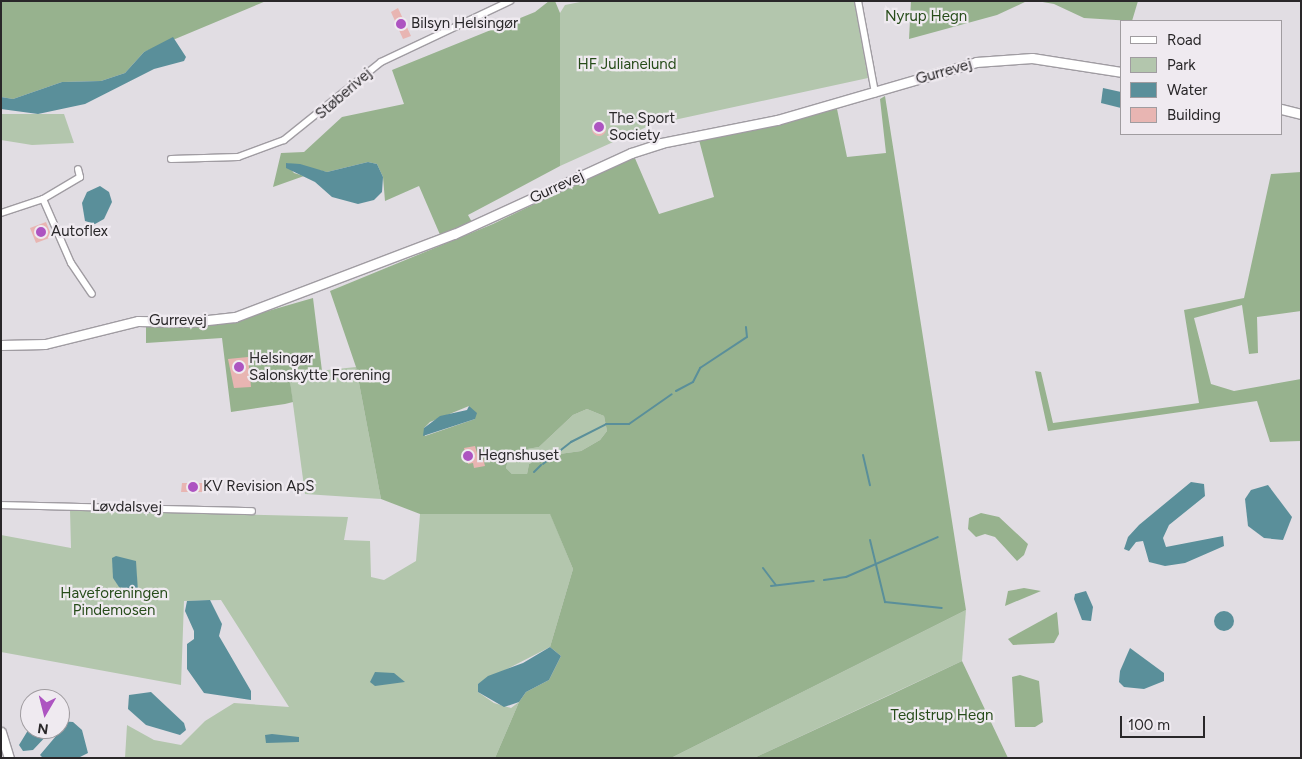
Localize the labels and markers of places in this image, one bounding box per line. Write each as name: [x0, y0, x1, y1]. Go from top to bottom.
place label: Bilsyn Helsingør: [411, 15, 518, 33]
marker: Bilsyn Helsingør: [395, 18, 407, 30]
place label: The Sport Society: [609, 109, 675, 144]
marker: The Sport Society: [593, 121, 605, 133]
place label: Autoflex: [51, 223, 108, 241]
marker: Autoflex: [35, 226, 47, 238]
place label: Helsingør Salonskytte Forening: [249, 349, 391, 384]
marker: Helsingør Salonskytte Forening: [233, 361, 245, 373]
place label: Hegnshuset: [478, 447, 559, 465]
marker: Hegnshuset: [462, 450, 474, 462]
place label: KV Revision ApS: [203, 478, 314, 496]
marker: KV Revision ApS: [187, 481, 199, 493]

